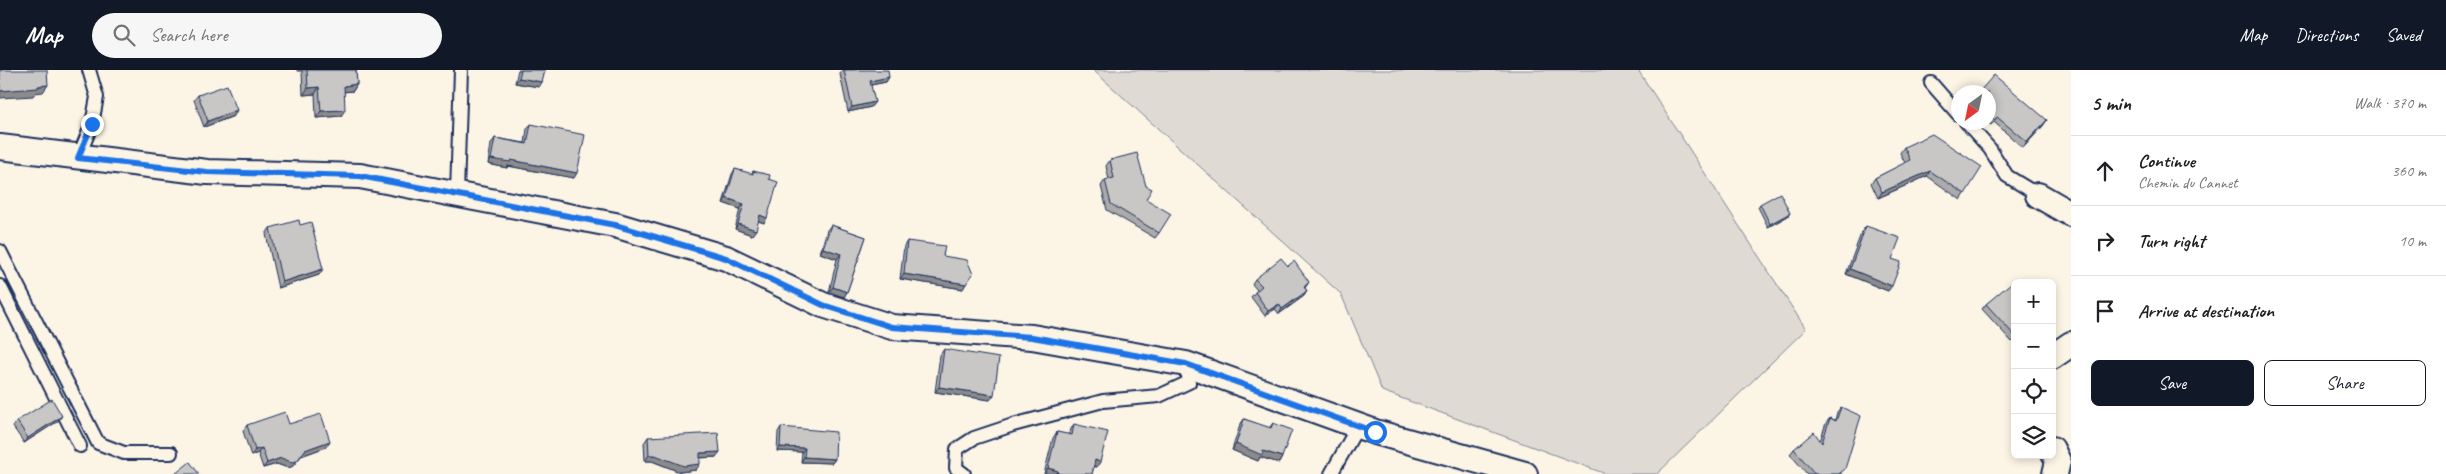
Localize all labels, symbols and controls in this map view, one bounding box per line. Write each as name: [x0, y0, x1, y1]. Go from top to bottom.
search box: [92, 13, 442, 58]
text: Map: [25, 20, 62, 50]
icon: search: [110, 21, 138, 49]
text: Search here: [150, 23, 228, 47]
text: Map: [2240, 24, 2267, 46]
text: Directions: [2295, 24, 2358, 46]
text: Saved: [2386, 24, 2421, 46]
north arrow: [1951, 85, 1996, 130]
text: 5 min: [2091, 90, 2131, 116]
text: Walk · 370 m: [2354, 93, 2426, 113]
route end: [81, 113, 104, 136]
text: Continue: [2138, 149, 2195, 173]
icon: ahead: [2091, 157, 2119, 185]
text: 360 m: [2392, 161, 2426, 181]
text: Chemin du Cannet: [2138, 173, 2238, 193]
icon: right: [2091, 227, 2119, 255]
text: Turn right: [2138, 229, 2205, 253]
text: 10 m: [2399, 231, 2426, 251]
map controls: [2011, 279, 2056, 459]
button: +: [2011, 279, 2056, 324]
icon: arrive: [2091, 297, 2119, 325]
text: Arrive at destination: [2138, 299, 2274, 323]
button: −: [2011, 324, 2056, 369]
button: Save: [2091, 360, 2254, 406]
button: Share: [2264, 360, 2426, 406]
button: locate: [2011, 369, 2056, 414]
button: layers: [2011, 414, 2056, 459]
route start: [1364, 421, 1387, 444]

